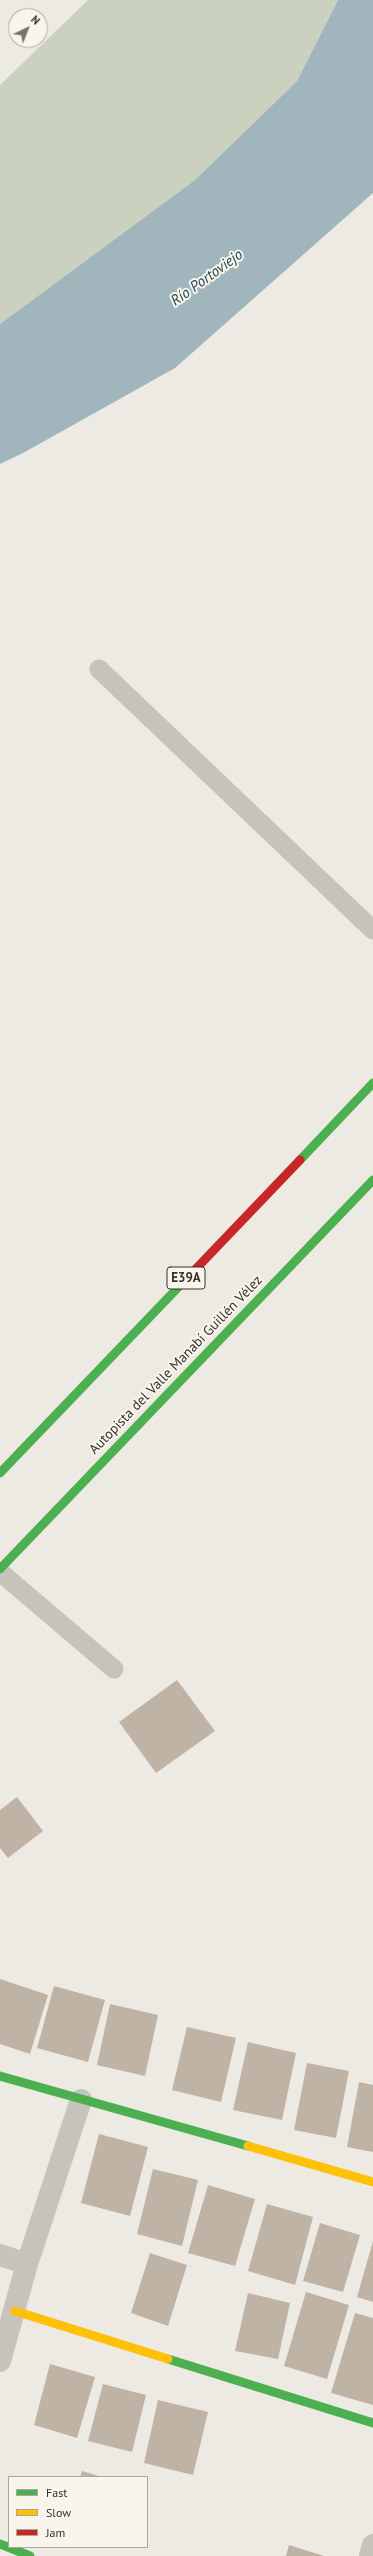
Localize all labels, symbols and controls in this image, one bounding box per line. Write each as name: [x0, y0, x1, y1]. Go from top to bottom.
north arrow: [8, 8, 48, 48]
text: N: [28, 12, 43, 28]
water label: Río Portoviejo: [167, 246, 247, 310]
road number: E39A: [167, 1267, 205, 1289]
street label: Autopista del Valle Manabí Guillén Vélez: [86, 1272, 266, 1458]
legend: [8, 2476, 148, 2548]
text: Fast: [46, 2485, 67, 2500]
text: Slow: [46, 2505, 71, 2520]
text: Jam: [46, 2525, 65, 2540]

